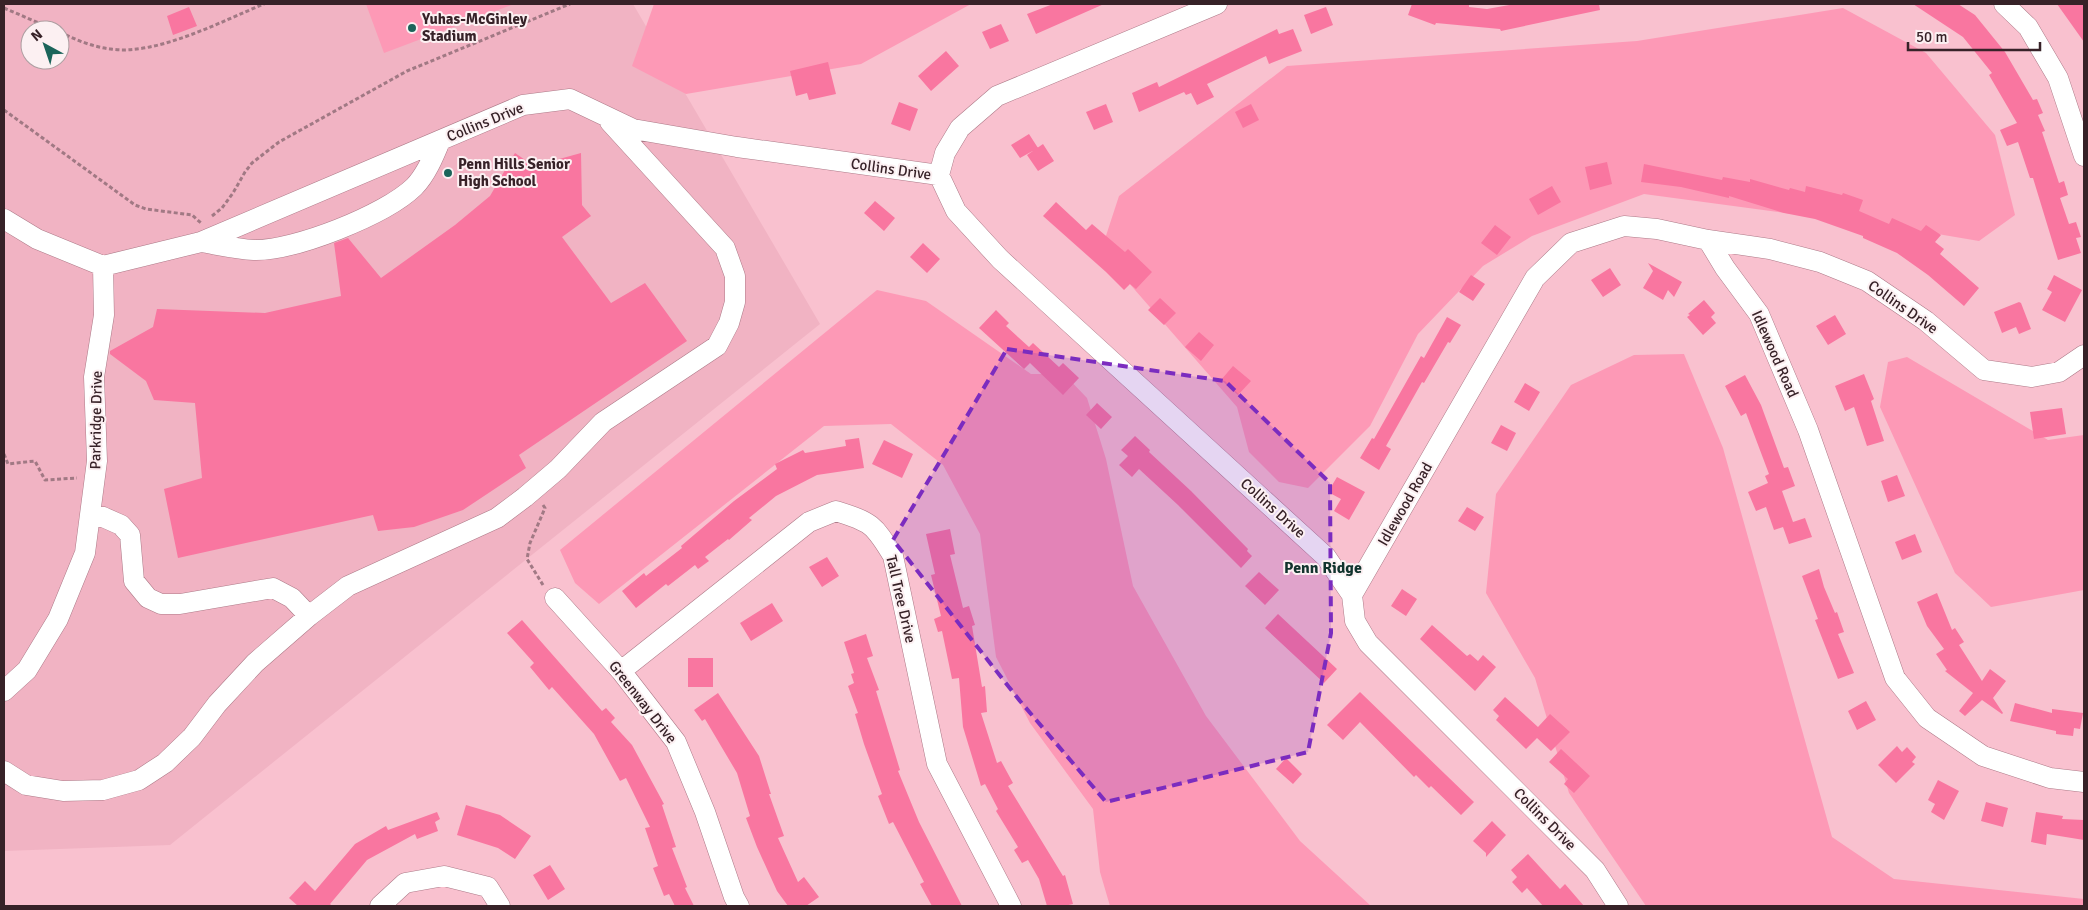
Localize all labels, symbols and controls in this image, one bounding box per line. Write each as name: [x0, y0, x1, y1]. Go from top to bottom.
place label: Yuhas-McGinley Stadium: [421, 10, 528, 45]
north arrow: [20, 20, 70, 70]
scale bar: [1908, 20, 2040, 52]
marker: Yuhas-McGinley Stadium: [406, 22, 418, 34]
text: N: [28, 26, 46, 45]
text: 50 m: [1916, 28, 1947, 46]
street label: Collins Drive: [444, 98, 526, 146]
street label: Collins Drive: [850, 154, 932, 184]
place label: Penn Hills Senior High School: [458, 155, 570, 190]
marker: Penn Hills Senior High School: [442, 167, 454, 179]
street label: Collins Drive: [1865, 276, 1941, 338]
street label: Idlewood Road: [1748, 308, 1802, 400]
street label: Parkridge Drive: [86, 370, 106, 470]
street label: Idlewood Road: [1374, 459, 1436, 549]
street label: Collins Drive: [1237, 474, 1309, 542]
street label: Tall Tree Drive: [882, 553, 920, 645]
district label: Penn Ridge: [1284, 558, 1362, 578]
street label: Greenway Drive: [605, 657, 681, 747]
street label: Collins Drive: [1510, 784, 1580, 854]

